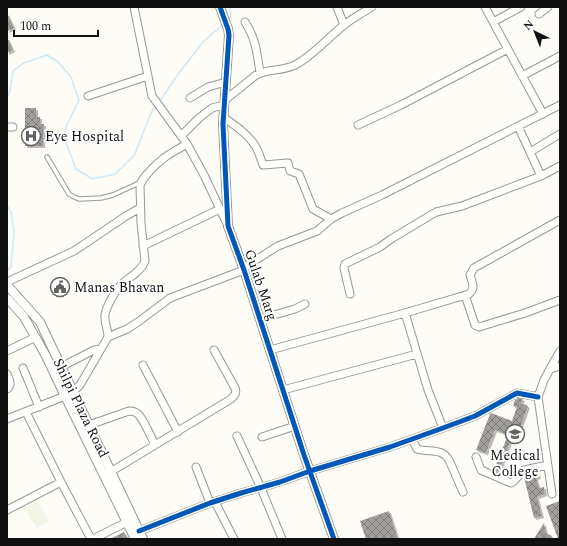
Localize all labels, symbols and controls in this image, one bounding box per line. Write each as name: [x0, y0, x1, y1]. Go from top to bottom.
scale bar: [14, 12, 98, 38]
north arrow: [515, 12, 555, 52]
text: N: [519, 16, 538, 34]
text: 100 m: [20, 17, 51, 36]
hospital icon: Eye Hospital: [20, 125, 42, 147]
place label: Eye Hospital: [45, 126, 124, 147]
street label: Gulab Marg: [239, 246, 283, 324]
public building icon: Manas Bhavan: [49, 276, 71, 298]
place label: Manas Bhavan: [74, 277, 164, 298]
street label: Shilpi Plaza Road: [48, 355, 114, 461]
school or university icon: Medical College: [504, 423, 526, 445]
place label: Medical College: [490, 445, 540, 482]

